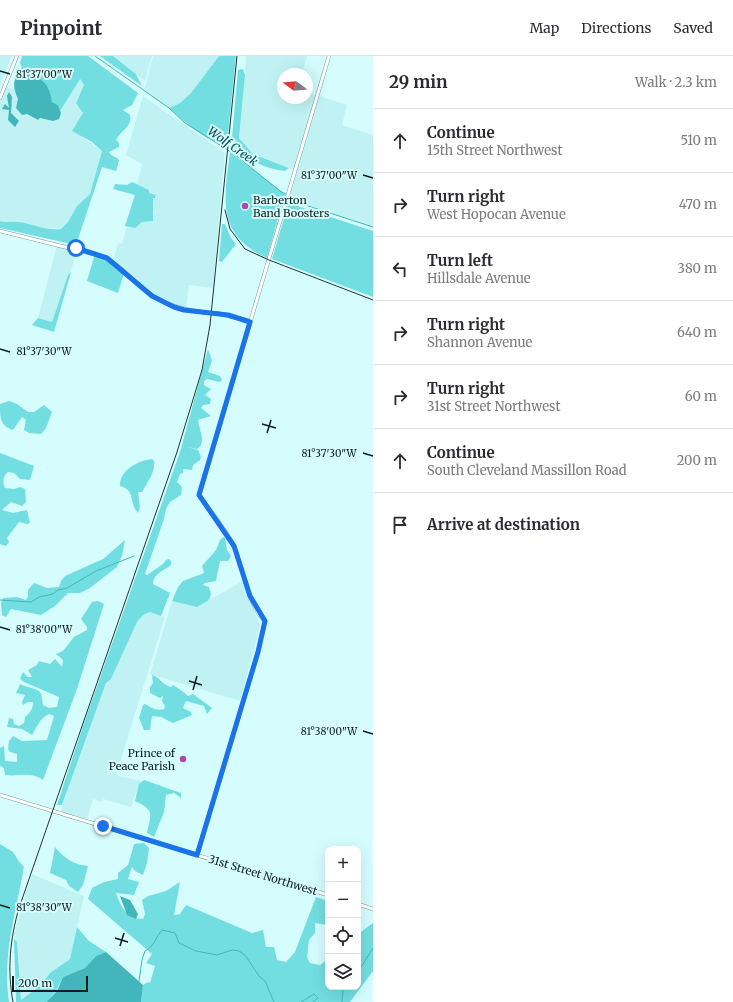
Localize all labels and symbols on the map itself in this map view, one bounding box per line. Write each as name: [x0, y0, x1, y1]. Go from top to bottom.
text: 81°37'00"W: [16, 68, 73, 81]
north arrow: [277, 68, 313, 104]
water label: Wolf Creek: [205, 123, 261, 169]
text: 81°37'00"W: [301, 169, 358, 182]
place label: Barberton Band Boosters: [253, 193, 329, 220]
marker: Barberton Band Boosters: [240, 201, 250, 211]
route start: [67, 239, 85, 257]
text: 81°37'30"W: [16, 345, 73, 358]
text: 81°37'30"W: [301, 447, 358, 460]
text: 81°38'00"W: [16, 623, 73, 636]
text: 81°38'00"W: [301, 725, 358, 738]
place label: Prince of Peace Parish: [109, 746, 176, 773]
marker: Prince of Peace Parish: [178, 754, 188, 764]
route end: [94, 817, 112, 835]
street label: 31st Street Northwest: [207, 852, 320, 898]
text: 81°38'30"W: [16, 901, 73, 914]
scale bar: [12, 974, 88, 993]

